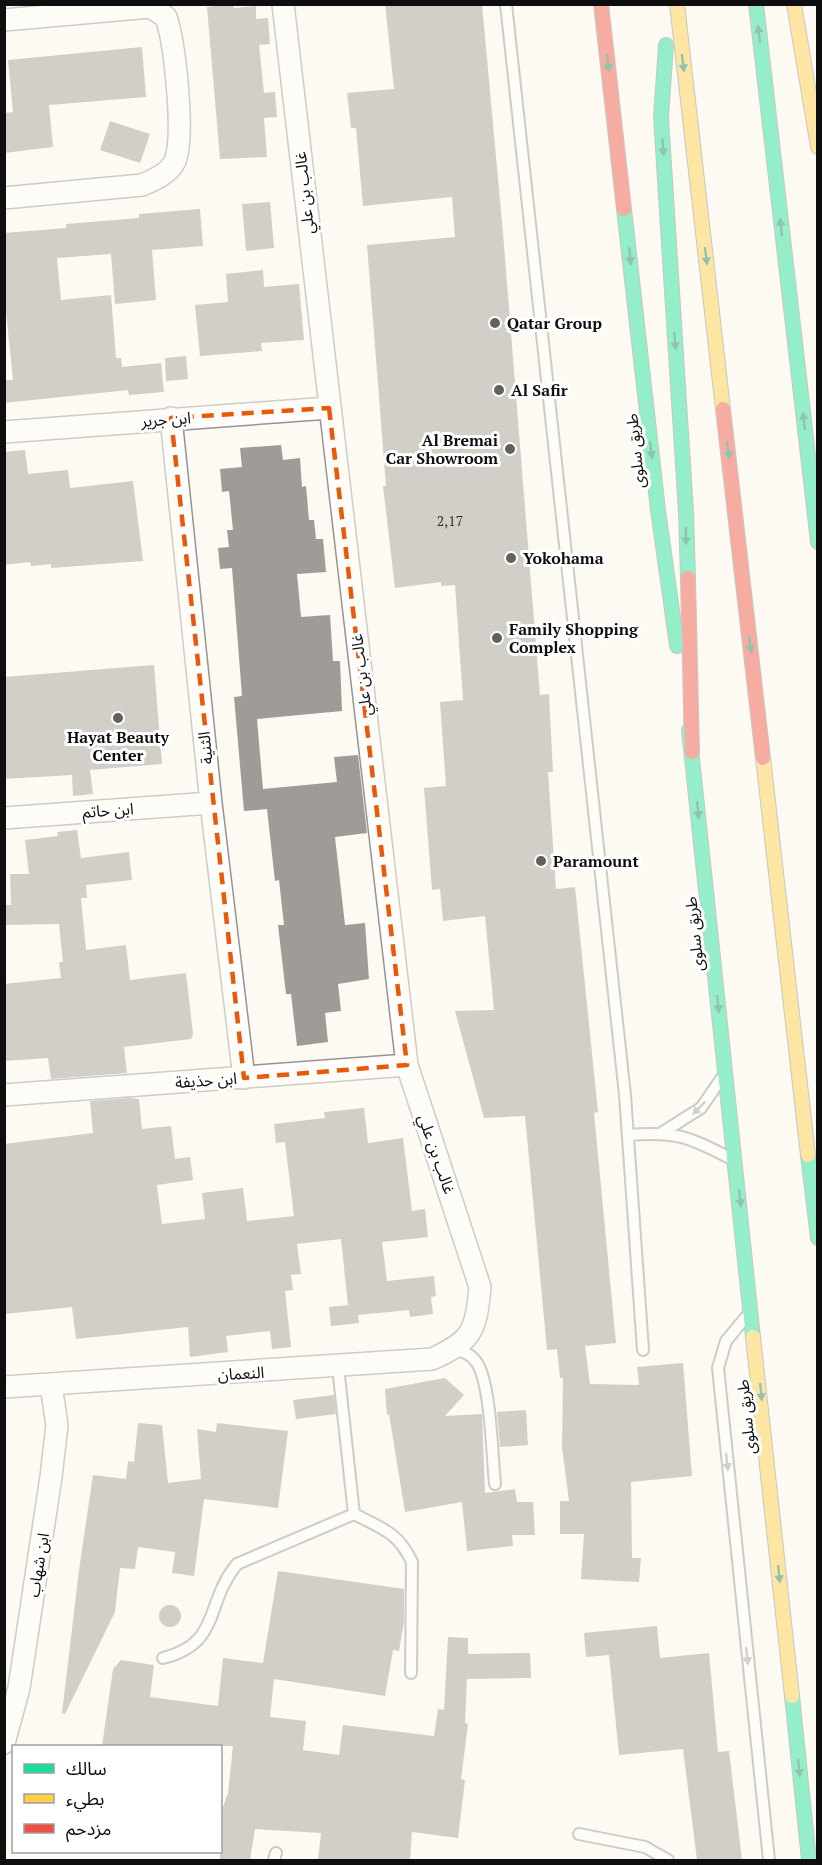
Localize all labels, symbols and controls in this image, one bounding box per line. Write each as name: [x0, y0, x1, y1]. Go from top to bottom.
one-way arrow: [754, 24, 764, 43]
one-way arrow: [603, 53, 613, 72]
one-way arrow: [679, 53, 688, 72]
one-way arrow: [659, 137, 668, 156]
street label: غالب بن علي: [289, 151, 321, 235]
one-way arrow: [777, 218, 786, 237]
one-way arrow: [625, 247, 634, 266]
one-way arrow: [701, 247, 710, 266]
place label: Qatar Group: [507, 312, 602, 334]
marker: Qatar Group: [488, 316, 502, 330]
one-way arrow: [671, 332, 680, 351]
place label: Al Safir: [511, 379, 568, 401]
marker: Al Safir: [492, 383, 506, 397]
street label: ابن جرير: [139, 406, 192, 432]
street label: طريق سلوى: [620, 412, 650, 490]
one-way arrow: [799, 412, 808, 431]
place label: Al Bremai Car Showroom: [386, 429, 498, 469]
one-way arrow: [647, 441, 656, 460]
one-way arrow: [723, 441, 732, 460]
marker: Al Bremai Car Showroom: [503, 442, 517, 456]
house number: 2,17: [437, 511, 463, 530]
one-way arrow: [682, 526, 691, 545]
place label: Yokohama: [523, 547, 604, 569]
marker: Yokohama: [504, 551, 518, 565]
place label: Family Shopping Complex: [509, 618, 639, 658]
marker: Family Shopping Complex: [490, 631, 504, 645]
street label: غالب بن علي: [345, 632, 379, 717]
one-way arrow: [745, 634, 755, 653]
marker: Hayat Beauty Center: [111, 711, 125, 725]
place label: Hayat Beauty Center: [67, 726, 169, 766]
street label: الثنية: [192, 730, 218, 766]
street label: ابن حاتم: [82, 797, 135, 825]
one-way arrow: [693, 801, 703, 820]
place label: Paramount: [553, 850, 639, 872]
marker: Paramount: [534, 854, 548, 868]
street label: طريق سلوى: [679, 895, 709, 973]
one-way arrow: [713, 994, 723, 1013]
street label: ابن حذيفة: [174, 1067, 238, 1093]
one-way arrow: [692, 1101, 706, 1115]
street label: غالب بن علي: [412, 1111, 461, 1197]
one-way arrow: [735, 1188, 745, 1207]
street label: النعمان: [217, 1361, 265, 1385]
street label: طريق سلوى: [731, 1378, 761, 1456]
one-way arrow: [756, 1382, 766, 1401]
one-way arrow: [722, 1452, 732, 1471]
street label: ابن شهاب: [22, 1531, 54, 1599]
one-way arrow: [774, 1564, 784, 1583]
one-way arrow: [742, 1646, 752, 1665]
legend: [12, 1745, 222, 1853]
text: سالك: [66, 1756, 107, 1780]
one-way arrow: [794, 1758, 804, 1777]
text: بطيء: [66, 1786, 104, 1812]
text: مزدحم: [66, 1816, 111, 1842]

